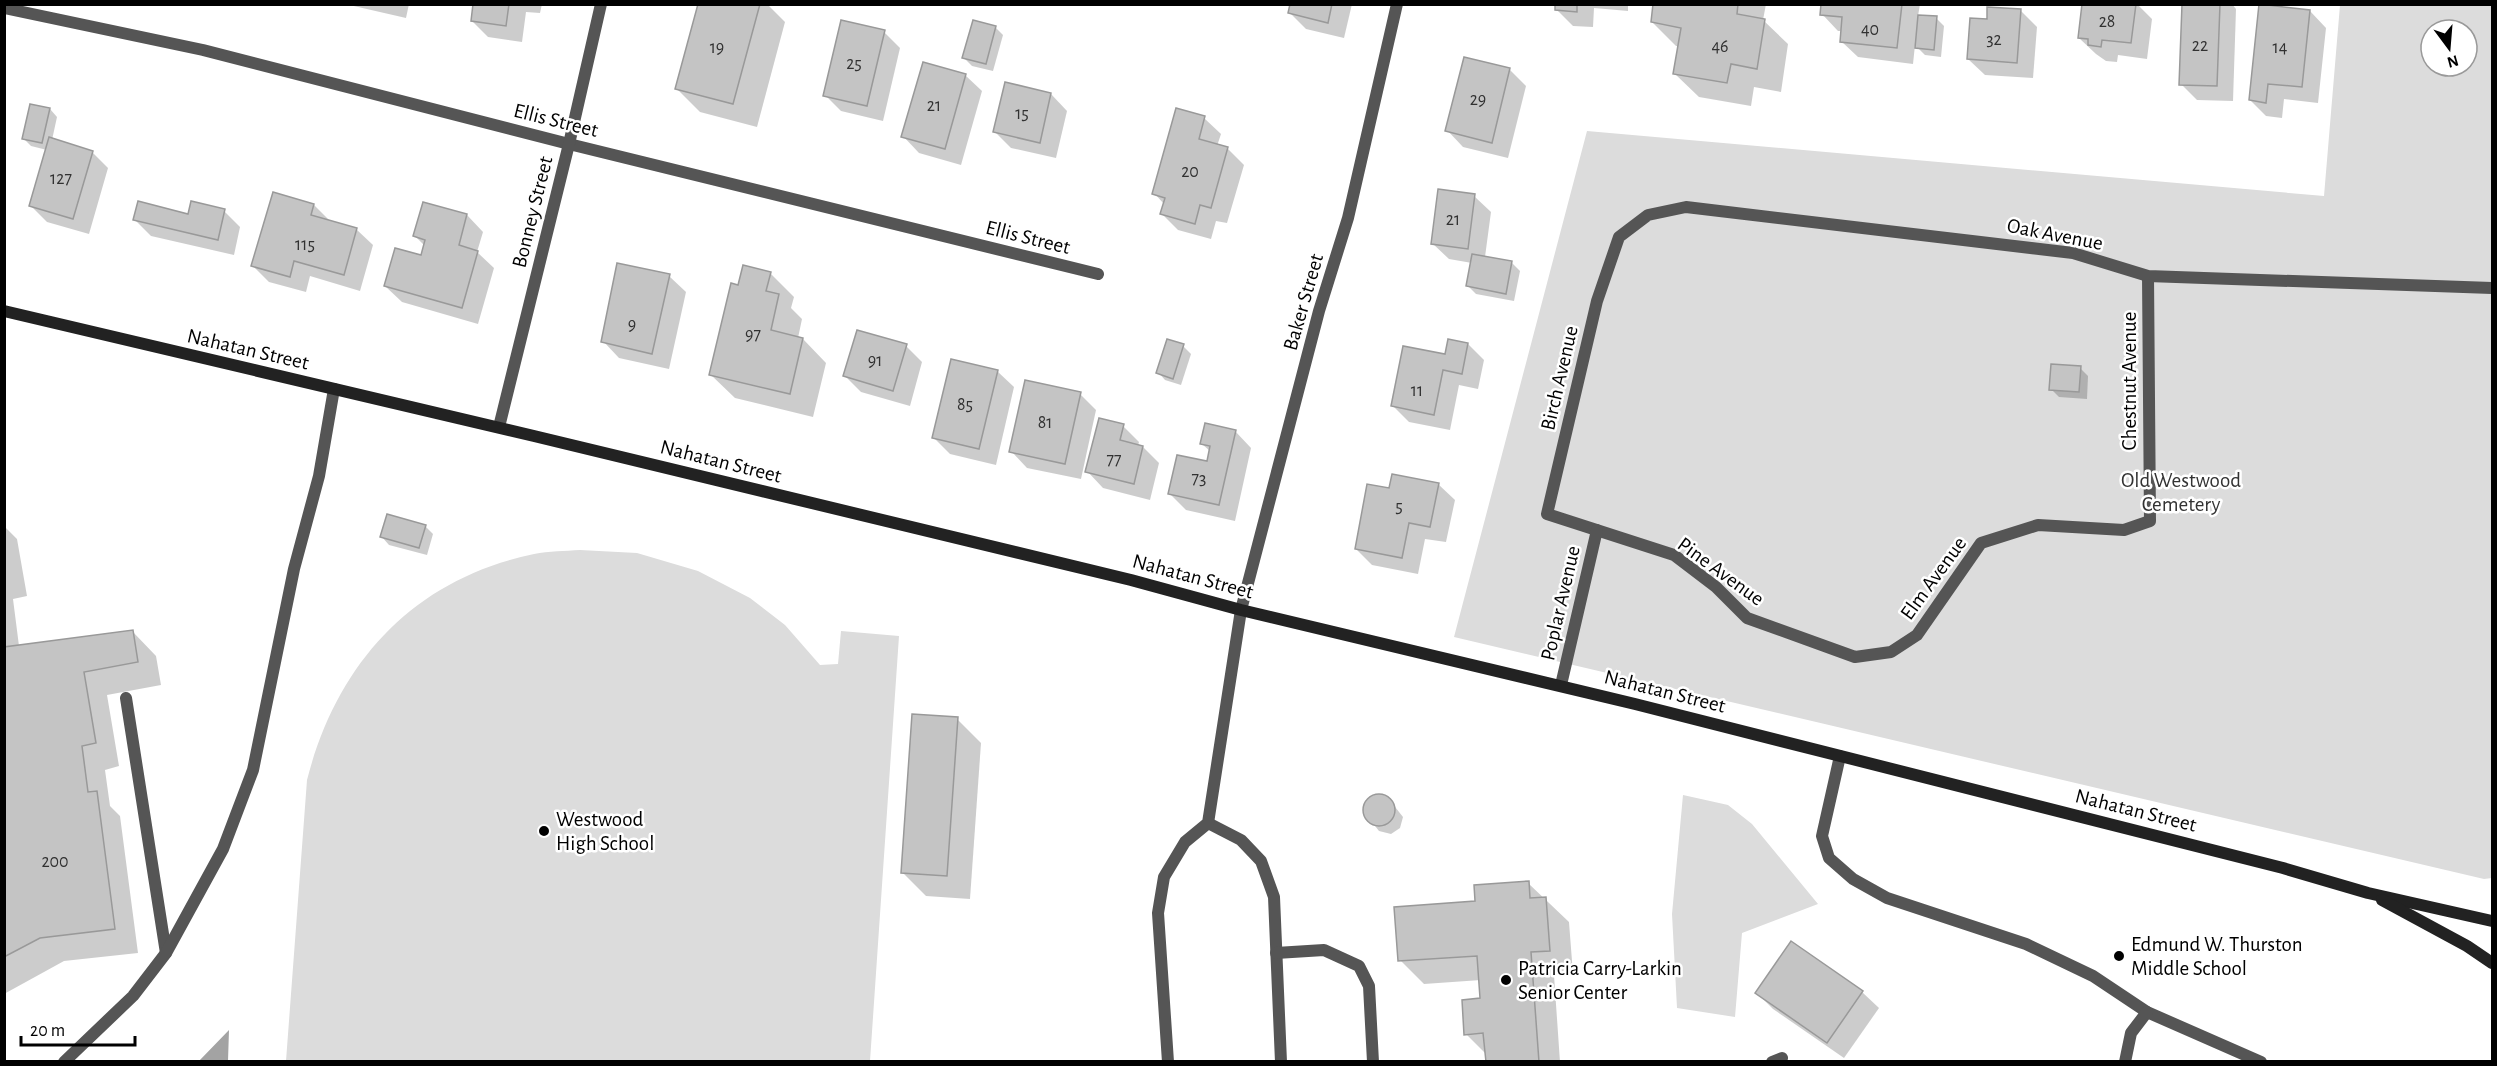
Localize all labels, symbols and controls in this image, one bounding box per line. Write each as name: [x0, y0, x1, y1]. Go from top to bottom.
house number: 28: [2099, 13, 2115, 31]
north arrow: [2419, 18, 2479, 78]
house number: 40: [1861, 21, 1879, 39]
house number: 32: [1986, 31, 2002, 49]
house number: 22: [2192, 37, 2208, 55]
house number: 46: [1711, 38, 1729, 56]
house number: 19: [710, 39, 724, 57]
house number: 14: [2273, 39, 2288, 57]
text: N: [2445, 52, 2460, 71]
house number: 25: [846, 55, 862, 73]
house number: 29: [1470, 91, 1486, 109]
house number: 21: [927, 97, 941, 115]
street label: Ellis Street: [512, 100, 601, 141]
house number: 15: [1015, 105, 1029, 123]
street label: Bonney Street: [508, 154, 557, 270]
house number: 20: [1181, 163, 1199, 181]
house number: 127: [50, 170, 72, 188]
house number: 21: [1446, 211, 1460, 229]
street label: Oak Avenue: [2005, 215, 2105, 254]
street label: Ellis Street: [984, 217, 1073, 258]
house number: 115: [295, 236, 315, 254]
street label: Baker Street: [1280, 251, 1327, 353]
street label: Chestnut Avenue: [2119, 312, 2140, 450]
house number: 9: [628, 316, 636, 334]
street label: Birch Avenue: [1537, 324, 1582, 433]
street label: Nahatan Street: [185, 325, 311, 374]
house number: 97: [745, 326, 761, 344]
house number: 91: [868, 352, 882, 370]
house number: 11: [1411, 382, 1423, 400]
house number: 85: [957, 396, 973, 414]
house number: 81: [1038, 414, 1052, 432]
street label: Nahatan Street: [658, 436, 784, 487]
house number: 77: [1106, 451, 1122, 469]
house number: 73: [1192, 470, 1206, 488]
park label: Old Westwood Cemetery: [2121, 470, 2241, 515]
house number: 5: [1395, 498, 1403, 516]
street label: Pine Avenue: [1674, 533, 1768, 610]
street label: Elm Avenue: [1896, 533, 1970, 624]
street label: Poplar Avenue: [1537, 544, 1584, 663]
street label: Nahatan Street: [1130, 550, 1256, 603]
street label: Nahatan Street: [1602, 666, 1728, 717]
street label: Nahatan Street: [2073, 785, 2199, 836]
place label: Westwood High School: [556, 809, 654, 854]
marker: Westwood High School: [537, 824, 551, 838]
house number: 200: [41, 853, 69, 871]
place label: Edmund W. Thurston Middle School: [2131, 934, 2302, 979]
marker: Edmund W. Thurston Middle School: [2112, 949, 2126, 963]
place label: Patricia Carry-Larkin Senior Center: [1518, 958, 1682, 1003]
marker: Patricia Carry-Larkin Senior Center: [1499, 973, 1513, 987]
scale bar: [21, 1009, 135, 1047]
text: 20 m: [30, 1022, 65, 1040]

